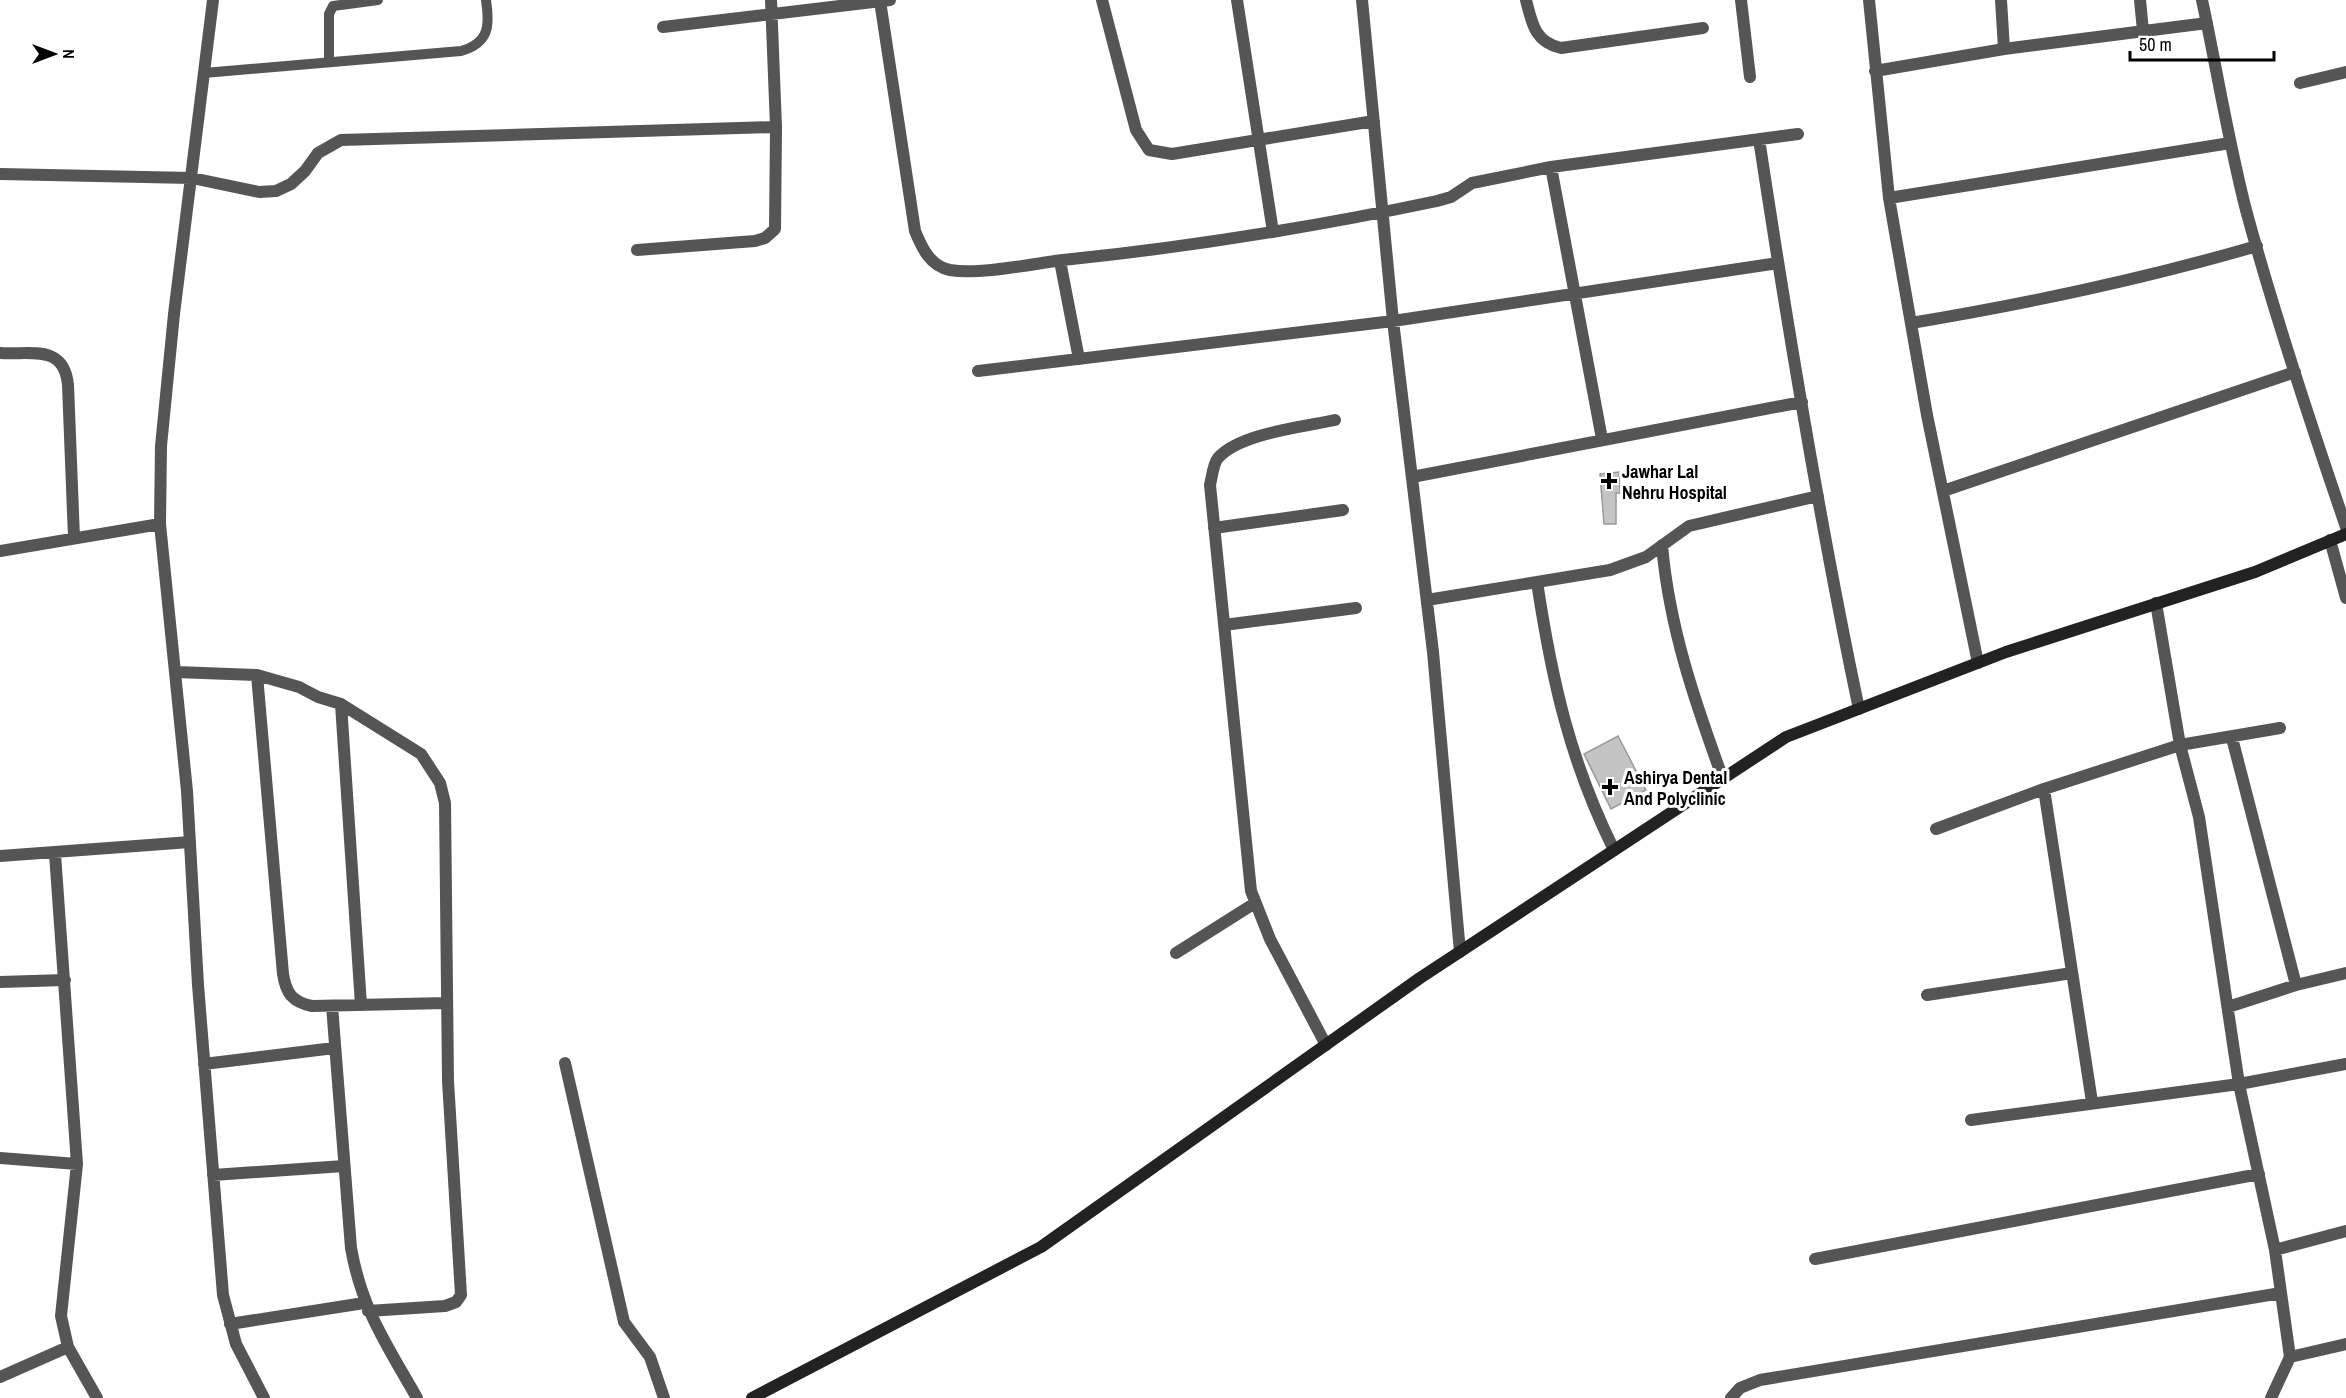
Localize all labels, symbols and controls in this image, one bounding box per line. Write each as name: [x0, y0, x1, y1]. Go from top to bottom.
north arrow: [24, 24, 84, 84]
scale bar: [2130, 24, 2274, 62]
text: 50 m: [2139, 32, 2172, 57]
text: N: [58, 49, 80, 59]
place label: Jawhar Lal Nehru Hospital: [1622, 459, 1727, 505]
marker: Jawhar Lal Nehru Hospital: [1600, 472, 1618, 490]
place label: Ashirya Dental And Polyclinic: [1624, 765, 1727, 811]
marker: Ashirya Dental And Polyclinic: [1601, 778, 1619, 796]

